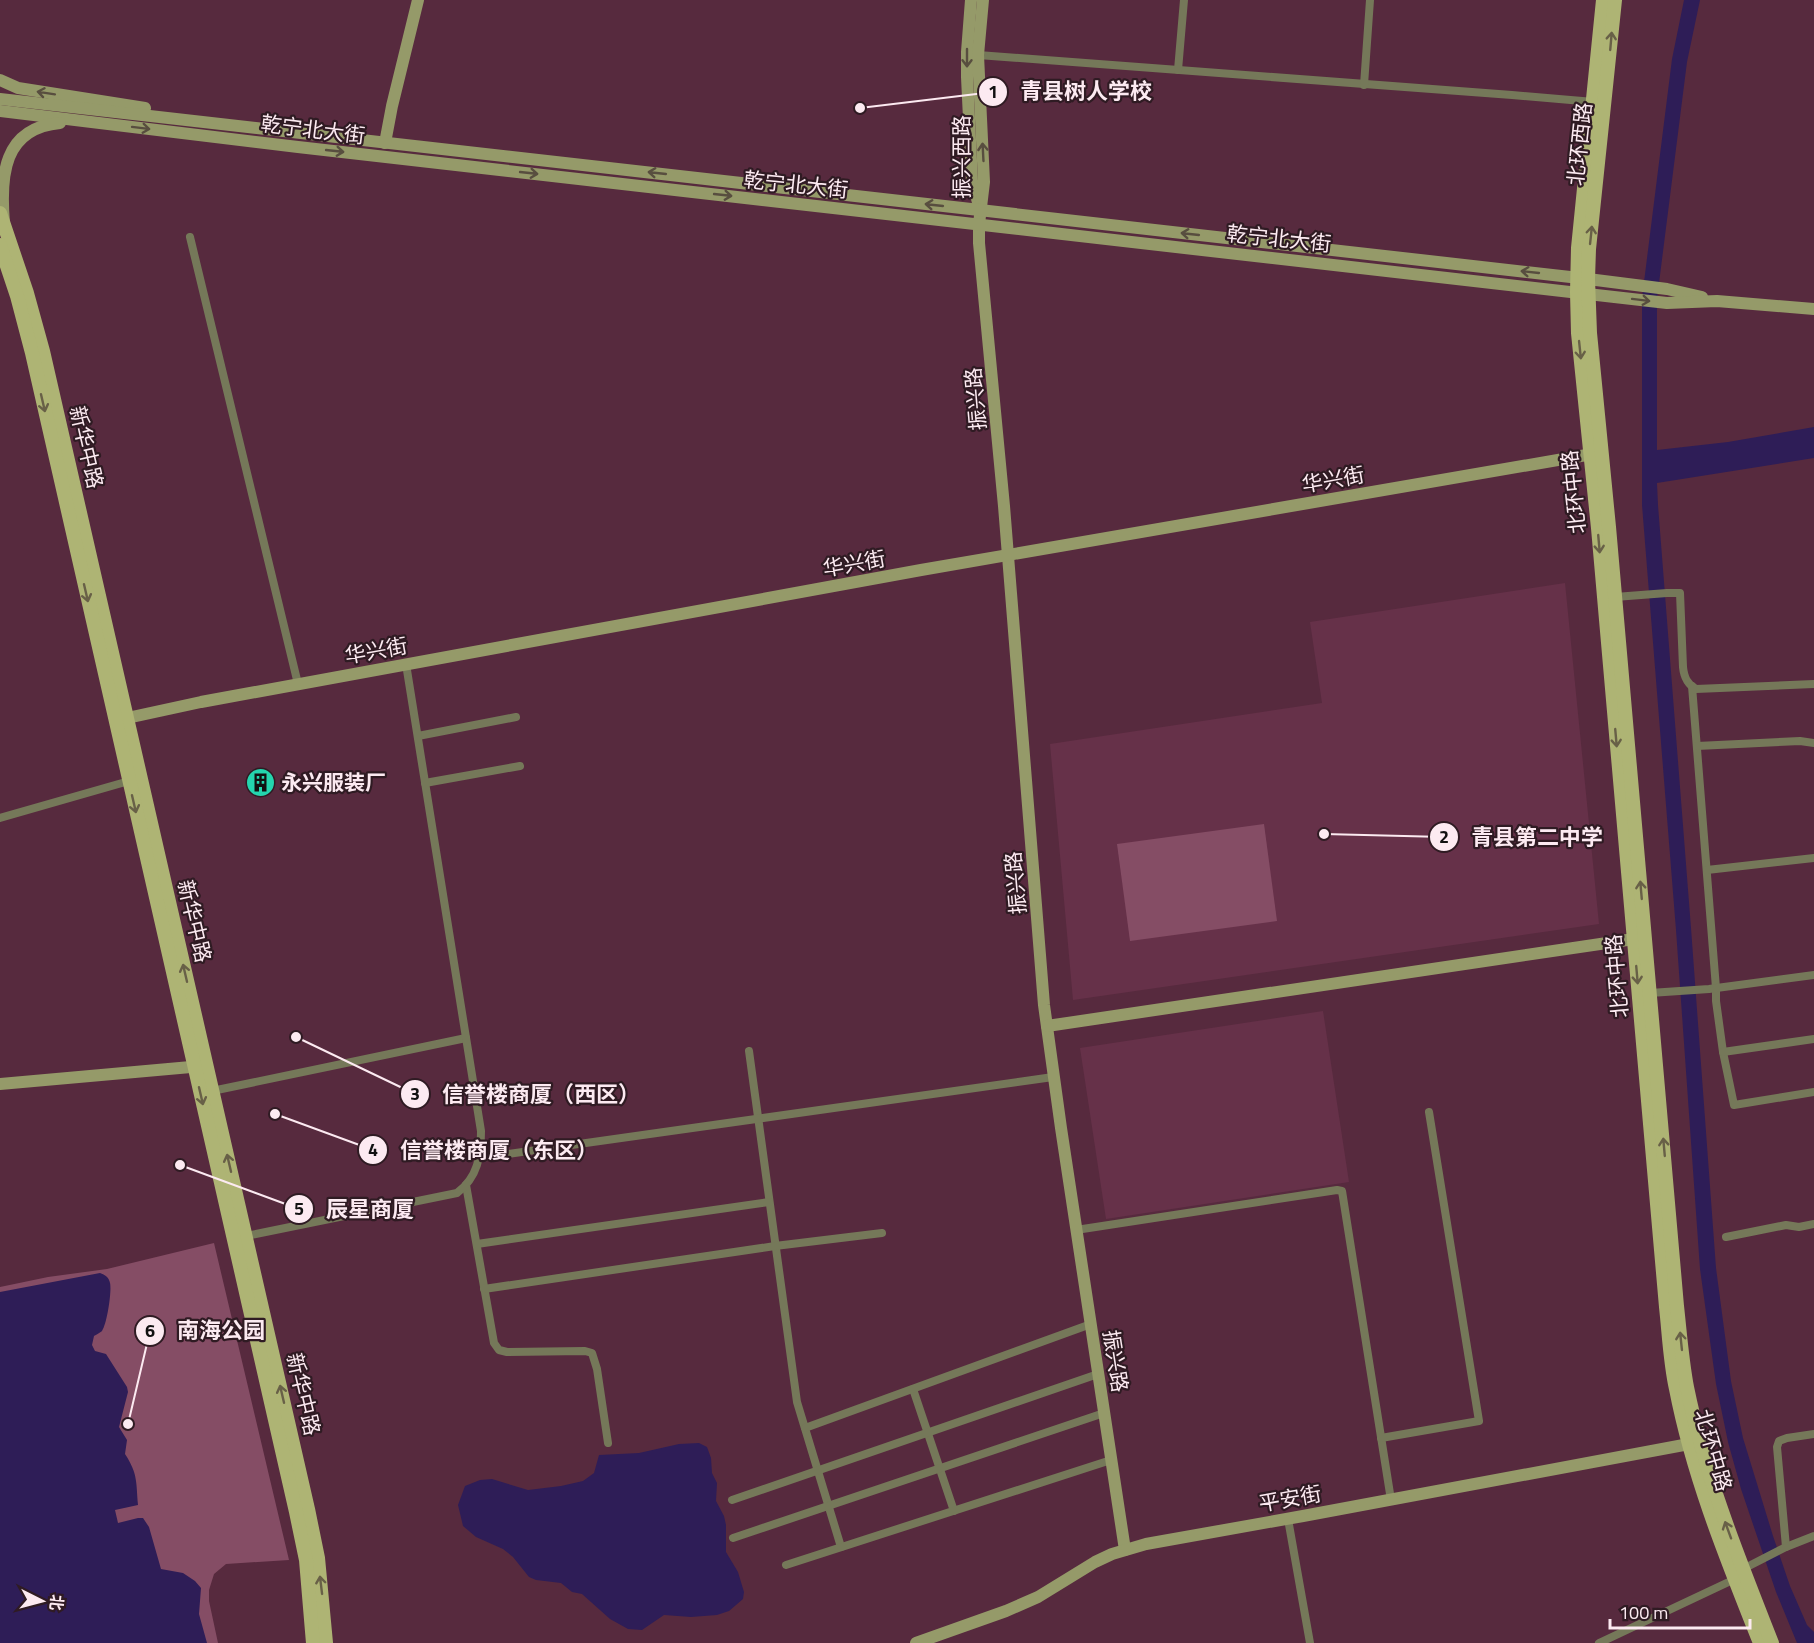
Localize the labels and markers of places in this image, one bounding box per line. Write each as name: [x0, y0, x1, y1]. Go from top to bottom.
callout: 青县树人学校: [978, 72, 1164, 112]
building icon: 永兴服装厂: [244, 766, 276, 798]
place label: 永兴服装厂: [281, 766, 386, 798]
callout: 青县第二中学: [1429, 817, 1615, 857]
callout: 信誉楼商厦（西区）: [400, 1074, 652, 1114]
callout: 信誉楼商厦（东区）: [358, 1130, 610, 1170]
callout: 辰星商厦: [284, 1189, 426, 1229]
callout: 南海公园: [135, 1311, 277, 1351]

